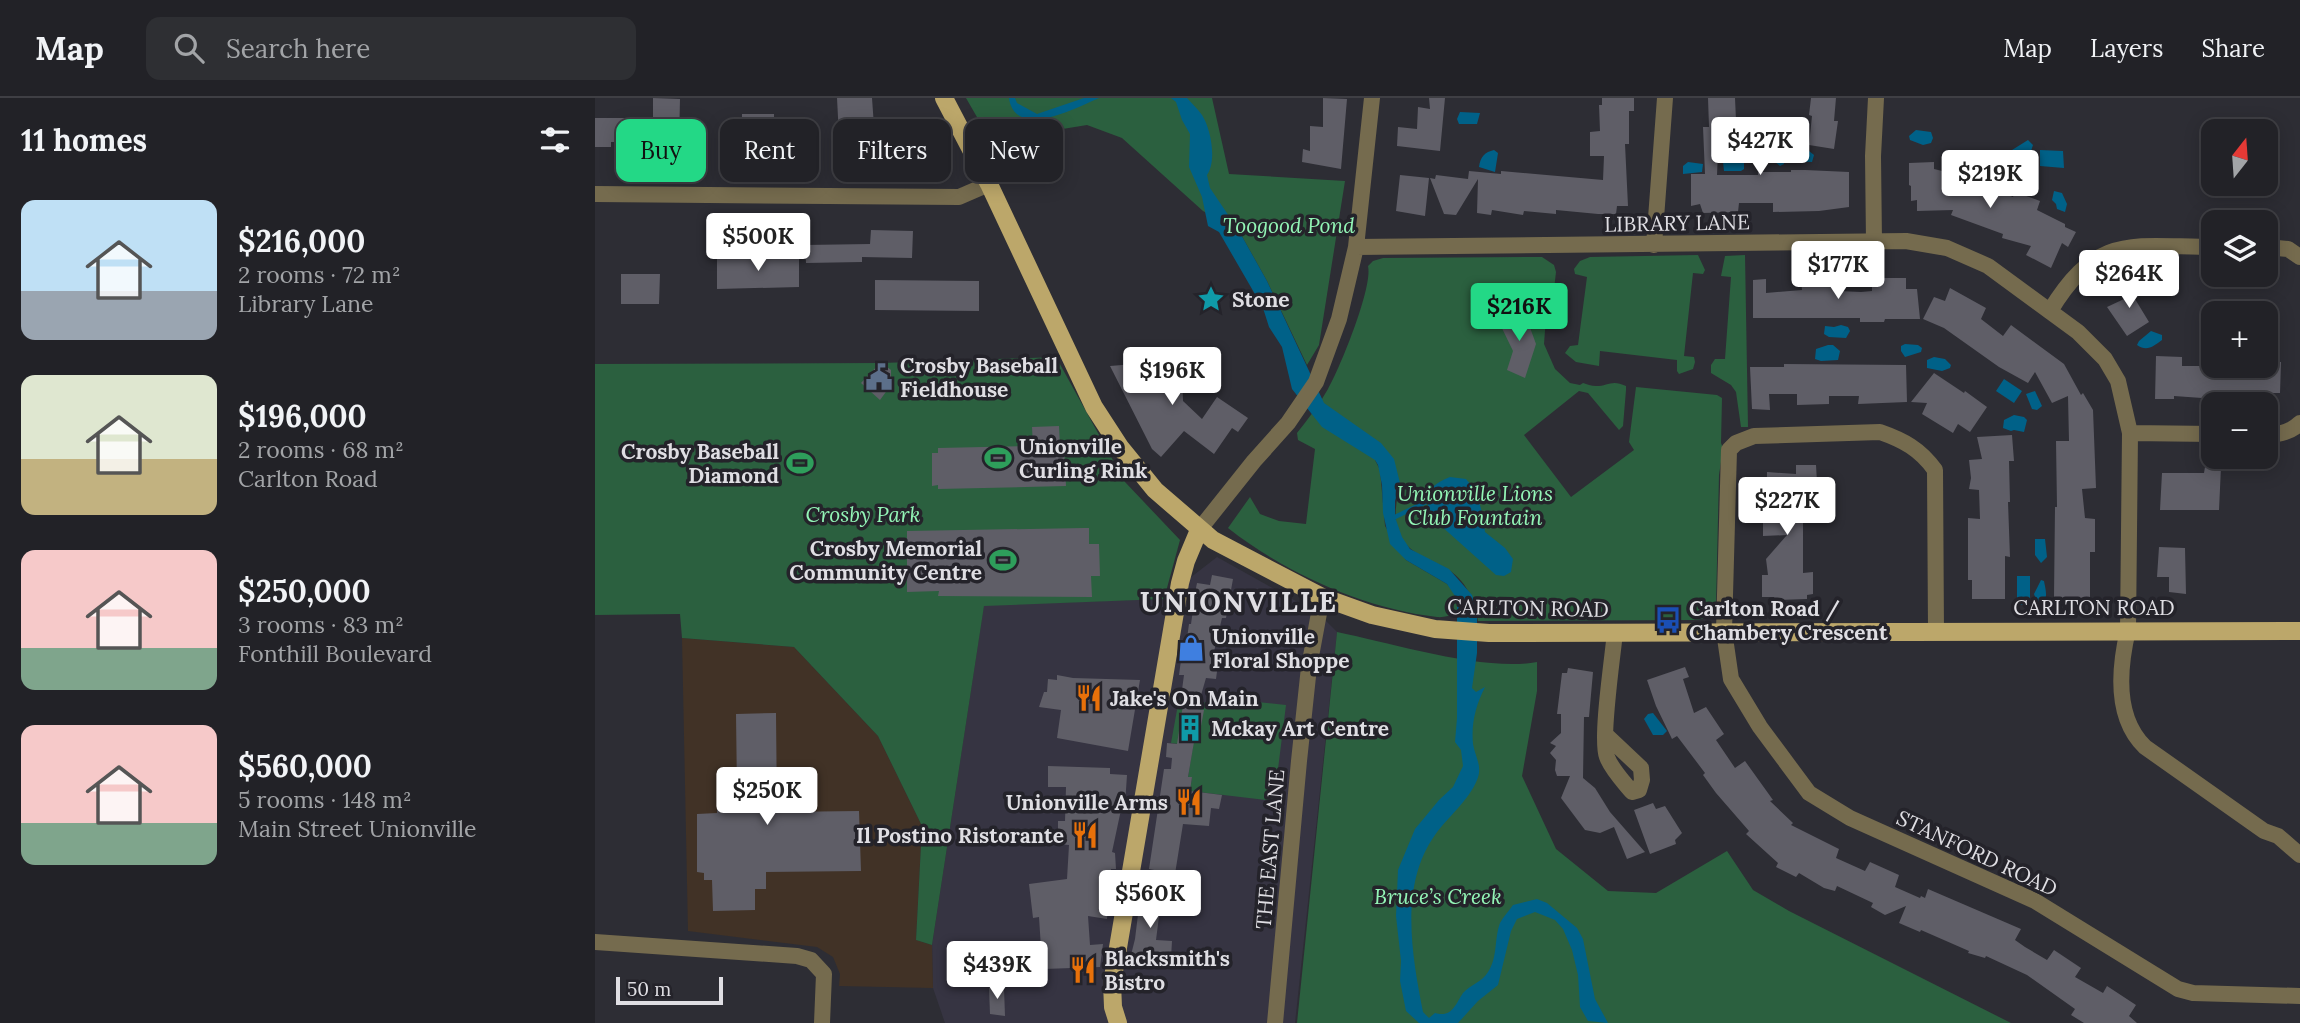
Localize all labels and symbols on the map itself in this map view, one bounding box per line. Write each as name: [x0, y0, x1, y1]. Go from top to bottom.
pin: $427K: [1711, 118, 1809, 177]
north arrow: [2201, 119, 2279, 196]
pin: $219K: [1941, 150, 2039, 210]
street label: LIBRARY LANE: [1604, 208, 1750, 238]
park label: Toogood Pond: [1223, 212, 1355, 239]
pin: $500K: [709, 214, 807, 273]
pin: $177K: [1789, 242, 1887, 301]
pin: $264K: [2080, 250, 2178, 310]
place icon: Stone: [1196, 284, 1226, 314]
pin: $216K: [1470, 284, 1568, 343]
place label: Stone: [1232, 286, 1290, 313]
pin: $196K: [1123, 348, 1221, 407]
place label: Crosby Baseball Fieldhouse: [900, 352, 1058, 403]
public building icon: Crosby Baseball Fieldhouse: [864, 362, 894, 392]
place label: Unionville Curling Rink: [1019, 433, 1148, 484]
place label: Crosby Baseball Diamond: [621, 438, 779, 489]
sports icon: Unionville Curling Rink: [983, 443, 1013, 473]
sports icon: Crosby Baseball Diamond: [785, 448, 815, 478]
pin: $227K: [1738, 478, 1836, 537]
park label: Unionville Lions Club Fountain: [1397, 480, 1553, 531]
park label: Crosby Park: [806, 501, 920, 528]
place label: Crosby Memorial Community Centre: [789, 535, 982, 586]
sports icon: Crosby Memorial Community Centre: [988, 545, 1018, 575]
district label: UNIONVILLE: [1140, 584, 1338, 620]
street label: CARLTON ROAD: [1447, 593, 1609, 623]
street label: CARLTON ROAD: [2013, 594, 2175, 621]
place label: Carlton Road / Chambery Crescent: [1689, 595, 1888, 646]
bus stop icon: Carlton Road / Chambery Crescent: [1653, 605, 1683, 635]
place label: Unionville Floral Shoppe: [1212, 623, 1350, 674]
shop icon: Unionville Floral Shoppe: [1176, 633, 1206, 663]
restaurant icon: Jake's On Main: [1074, 683, 1104, 713]
place label: Jake's On Main: [1110, 685, 1259, 712]
building icon: Mckay Art Centre: [1175, 713, 1205, 743]
place label: Mckay Art Centre: [1211, 715, 1389, 742]
pin: $250K: [718, 768, 816, 827]
street label: THE EAST LANE: [1250, 768, 1290, 930]
restaurant icon: Unionville Arms: [1174, 787, 1204, 817]
place label: Unionville Arms: [1006, 789, 1168, 816]
street label: STANFORD ROAD: [1892, 804, 2062, 902]
restaurant icon: Il Postino Ristorante: [1070, 820, 1100, 850]
place label: Il Postino Ristorante: [856, 822, 1064, 849]
pin: $560K: [1101, 870, 1199, 930]
park label: Bruce’s Creek: [1374, 883, 1502, 910]
pin: $439K: [948, 942, 1046, 1001]
place label: Blacksmith's Bistro: [1104, 945, 1230, 996]
restaurant icon: Blacksmith's Bistro: [1068, 955, 1098, 985]
scale bar: [616, 974, 723, 1006]

